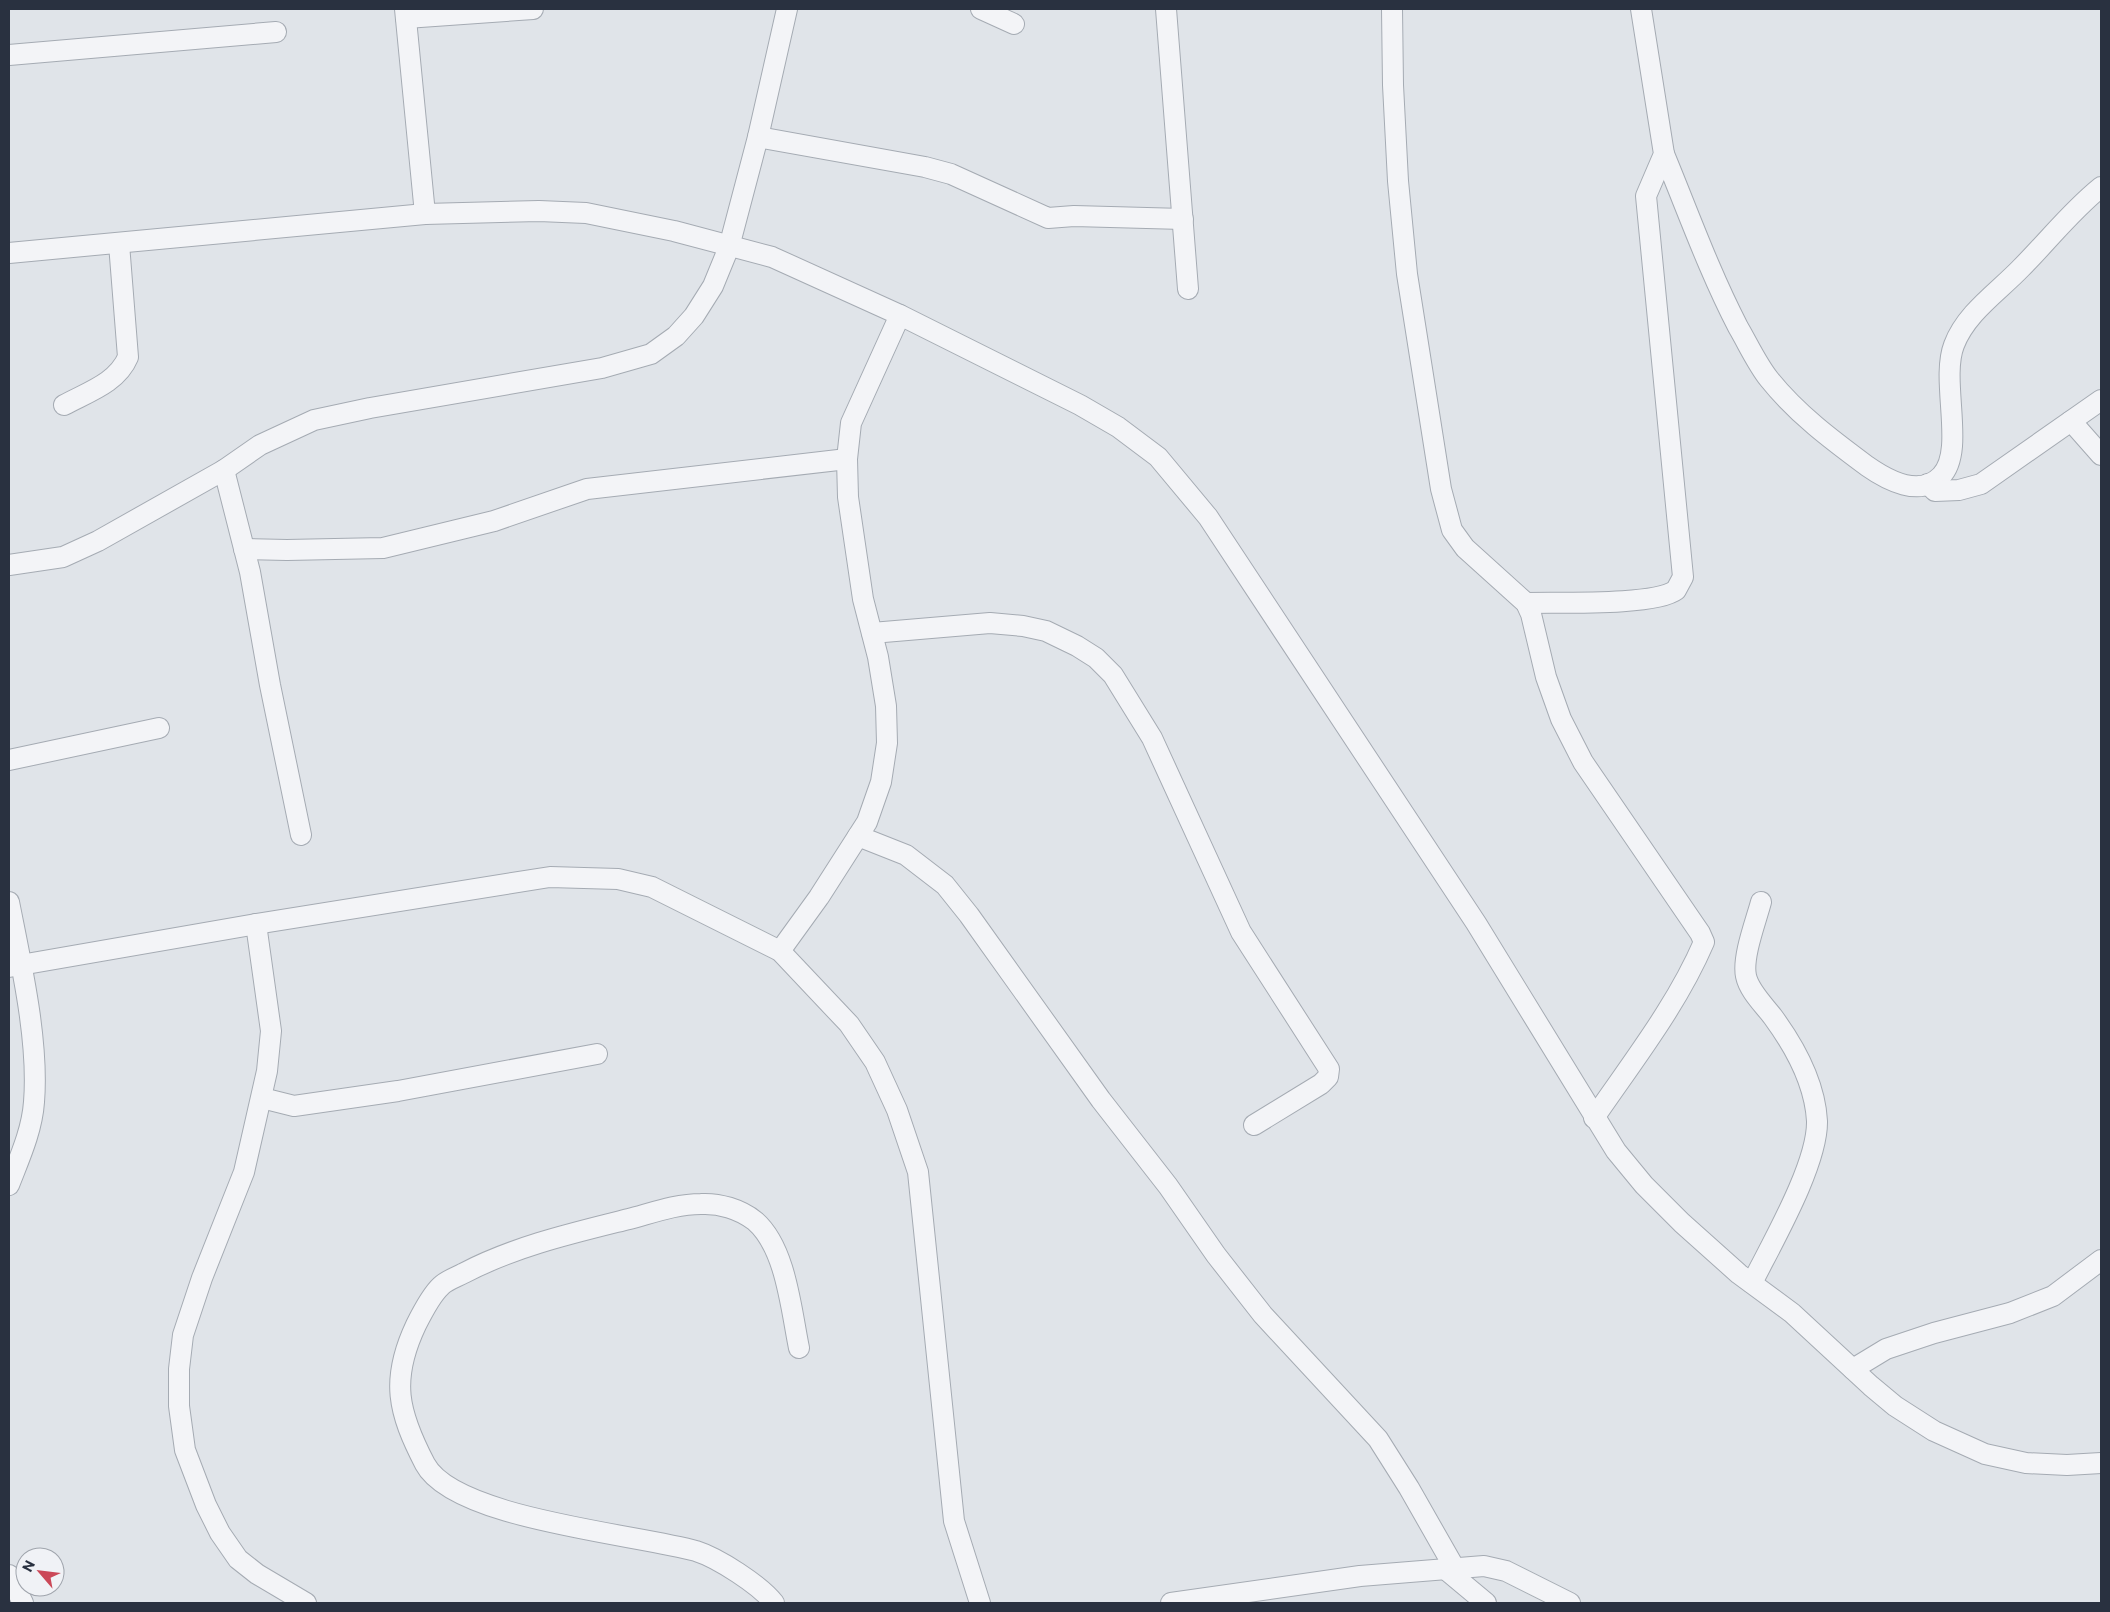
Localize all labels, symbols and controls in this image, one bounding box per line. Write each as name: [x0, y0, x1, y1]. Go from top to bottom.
north arrow: [15, 1547, 65, 1597]
text: N: [18, 1557, 38, 1574]

